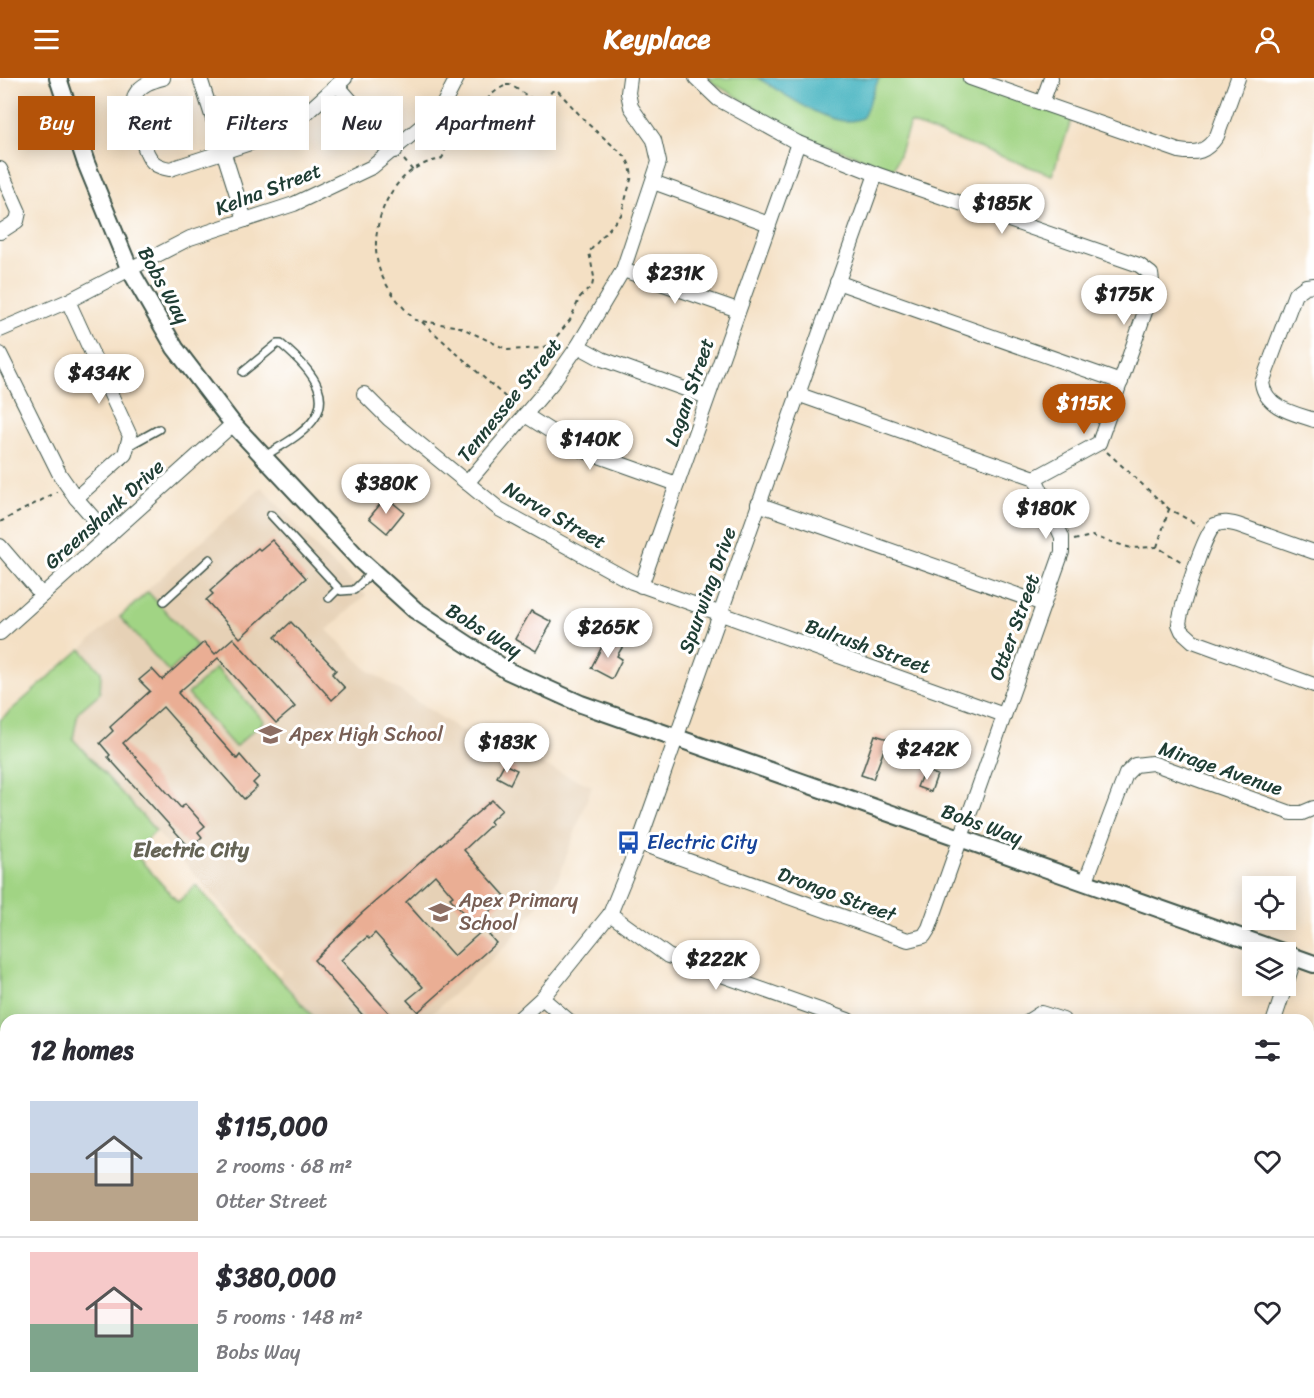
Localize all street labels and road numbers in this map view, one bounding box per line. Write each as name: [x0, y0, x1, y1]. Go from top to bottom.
street label: Kelna Street: [210, 153, 327, 226]
street label: Bobs Way: [128, 240, 200, 331]
street label: Tennessee Street: [448, 330, 571, 470]
street label: Lagan Street: [655, 333, 724, 451]
street label: Greenshank Drive: [36, 450, 173, 578]
street label: Narva Street: [497, 472, 613, 559]
street label: Spurwing Drive: [668, 522, 747, 659]
street label: Otter Street: [979, 569, 1050, 685]
street label: Bobs Way: [439, 593, 529, 668]
street label: Bulrush Street: [800, 609, 936, 684]
street label: Mirage Avenue: [1154, 731, 1288, 806]
street label: Bobs Way: [936, 794, 1028, 856]
street label: Drongo Street: [773, 857, 902, 932]

